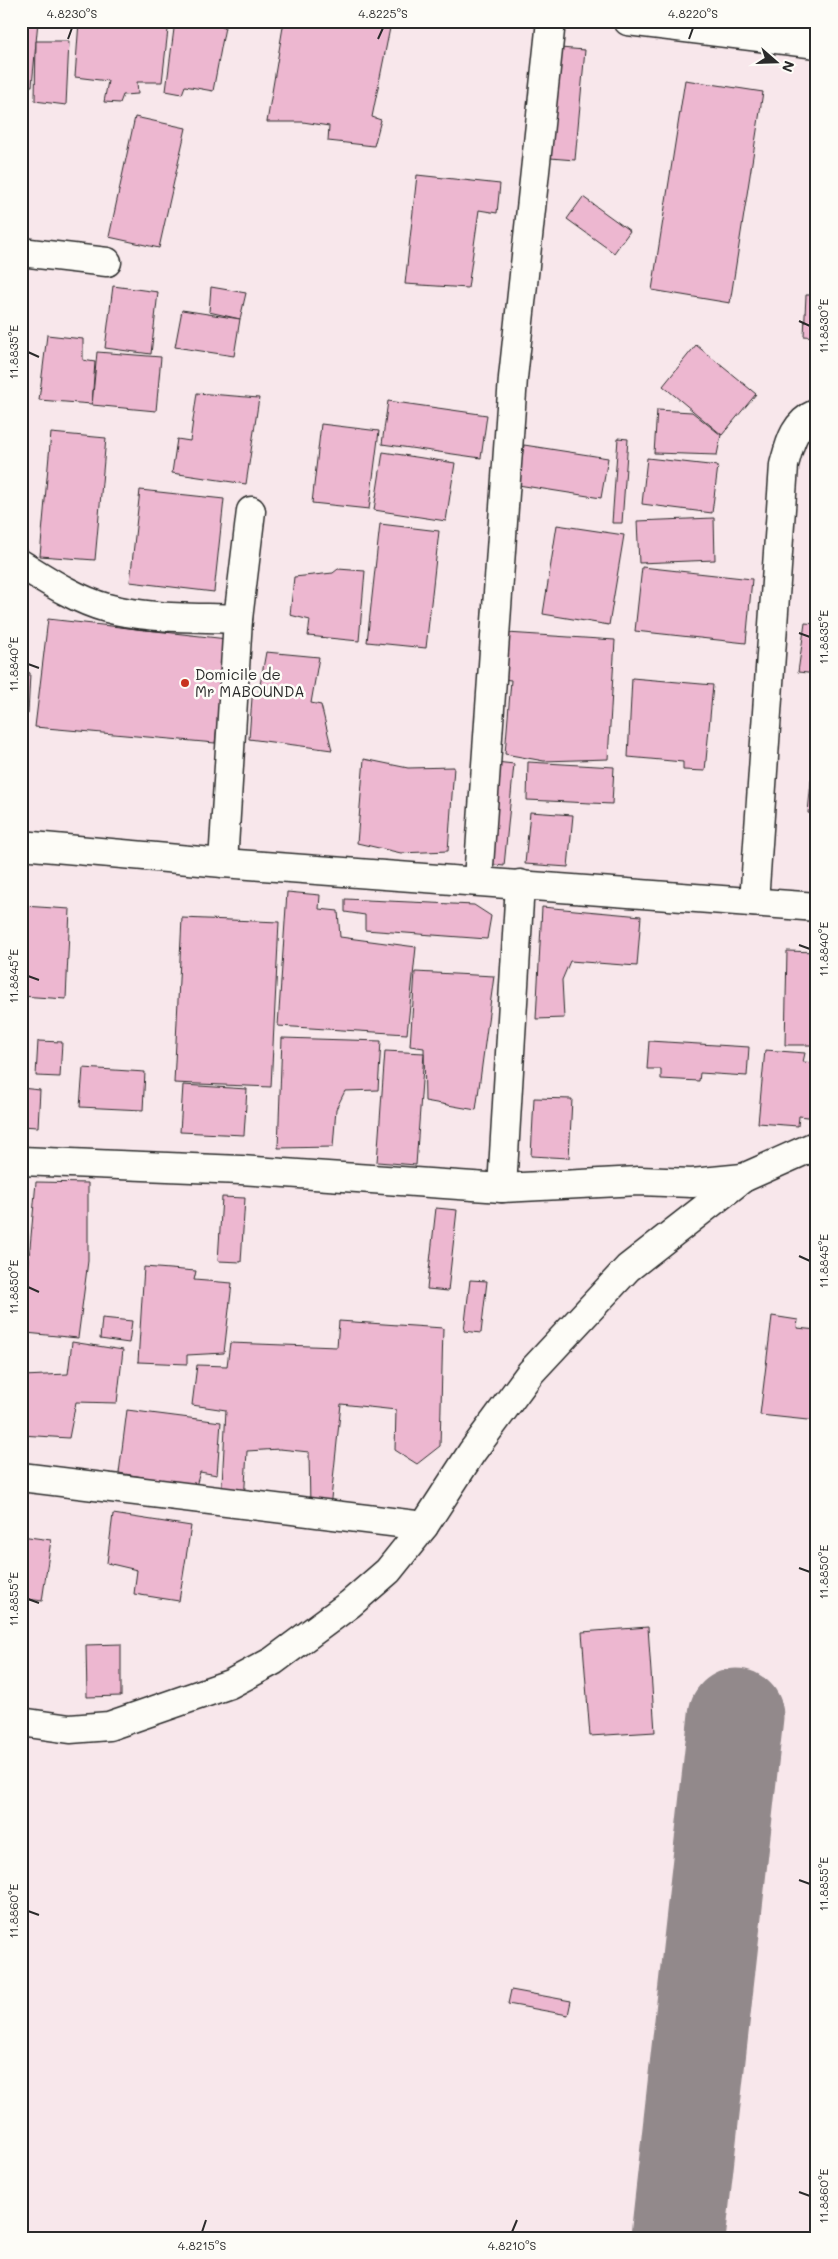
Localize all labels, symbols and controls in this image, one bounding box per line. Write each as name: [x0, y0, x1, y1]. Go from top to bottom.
text: 4.8230°S: [47, 5, 97, 21]
text: 4.8225°S: [358, 5, 408, 21]
text: 4.8220°S: [668, 5, 718, 21]
north arrow: [750, 38, 800, 88]
text: N: [778, 58, 799, 75]
text: 11.8830°E: [815, 299, 831, 353]
text: 11.8835°E: [5, 325, 21, 379]
text: 11.8835°E: [815, 610, 831, 664]
text: 11.8840°E: [5, 637, 21, 691]
place label: Domicile de Mr MABOUNDA: [195, 664, 305, 701]
marker: Domicile de Mr MABOUNDA: [179, 677, 191, 689]
text: 11.8840°E: [815, 922, 831, 976]
text: 11.8845°E: [5, 949, 21, 1003]
text: 11.8845°E: [815, 1234, 831, 1288]
text: 11.8850°E: [5, 1260, 21, 1314]
text: 11.8850°E: [815, 1545, 831, 1599]
text: 11.8855°E: [5, 1572, 21, 1626]
text: 11.8855°E: [815, 1857, 831, 1911]
text: 11.8860°E: [5, 1883, 21, 1938]
text: 11.8860°E: [815, 2168, 831, 2223]
text: 4.8215°S: [178, 2237, 226, 2253]
text: 4.8210°S: [488, 2237, 537, 2253]

